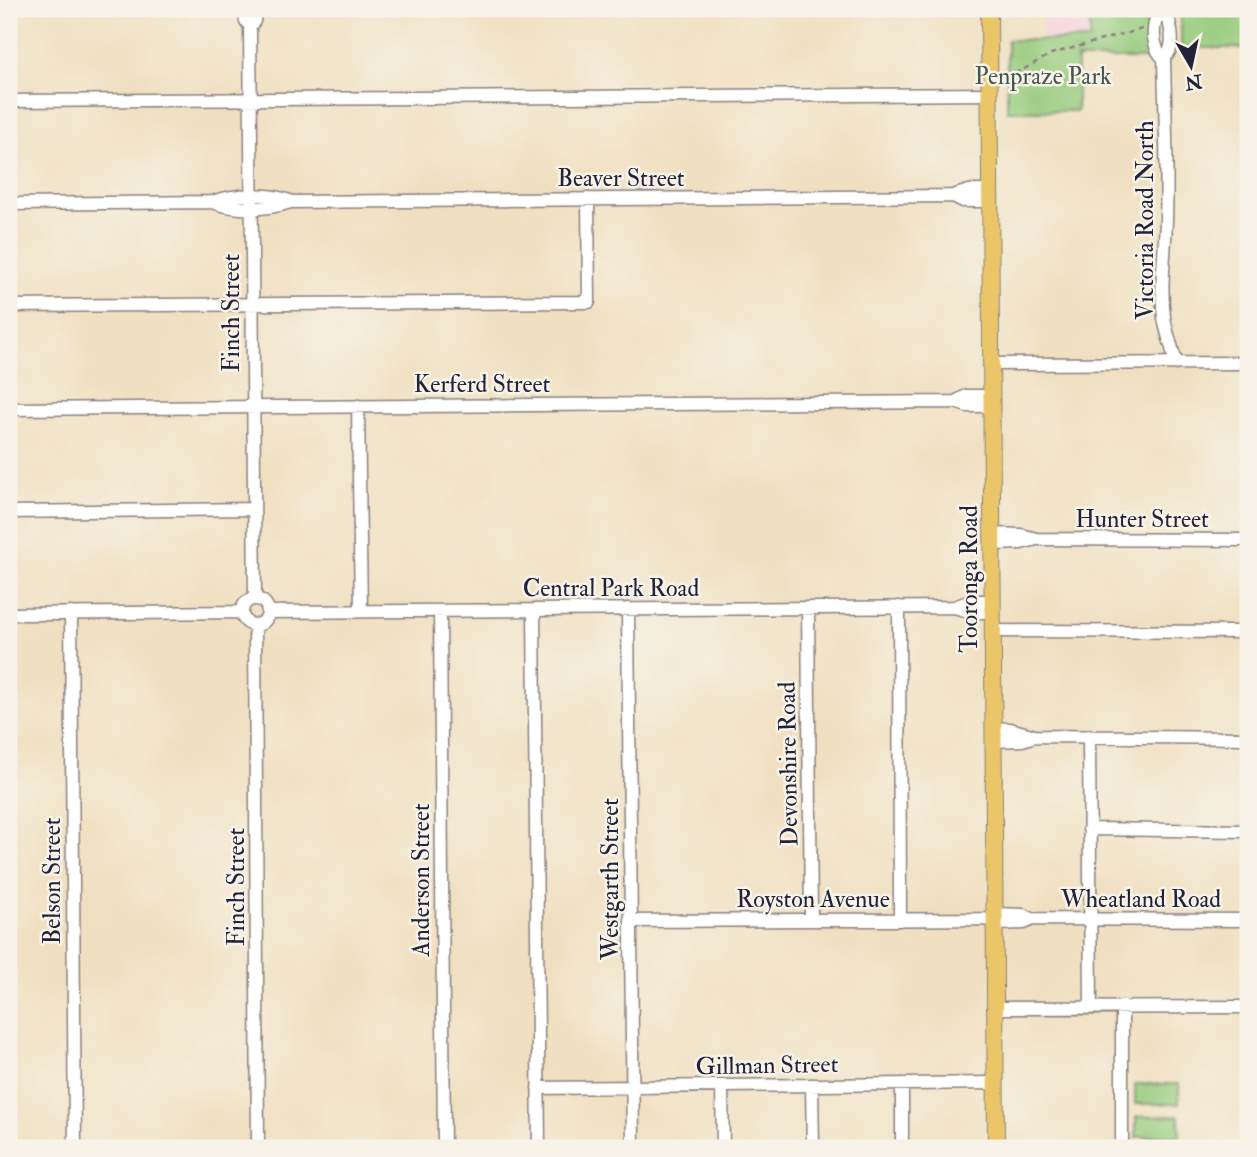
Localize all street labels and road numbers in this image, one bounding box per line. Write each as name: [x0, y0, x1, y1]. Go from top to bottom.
street label: Victoria Road North: [1130, 120, 1161, 320]
street label: Beaver Street: [557, 163, 685, 194]
street label: Finch Street: [216, 253, 247, 372]
street label: Kerferd Street: [414, 369, 551, 400]
street label: Hunter Street: [1075, 504, 1209, 535]
street label: Tooronga Road: [954, 505, 985, 653]
street label: Central Park Road: [523, 573, 699, 604]
street label: Devonshire Road: [772, 681, 805, 847]
street label: Westgarth Street: [595, 798, 626, 961]
street label: Anderson Street: [406, 803, 437, 958]
street label: Belson Street: [37, 817, 68, 944]
street label: Finch Street: [221, 827, 252, 946]
street label: Royston Avenue: [736, 884, 890, 915]
street label: Wheatland Road: [1060, 884, 1221, 915]
street label: Gillman Street: [695, 1049, 839, 1082]

